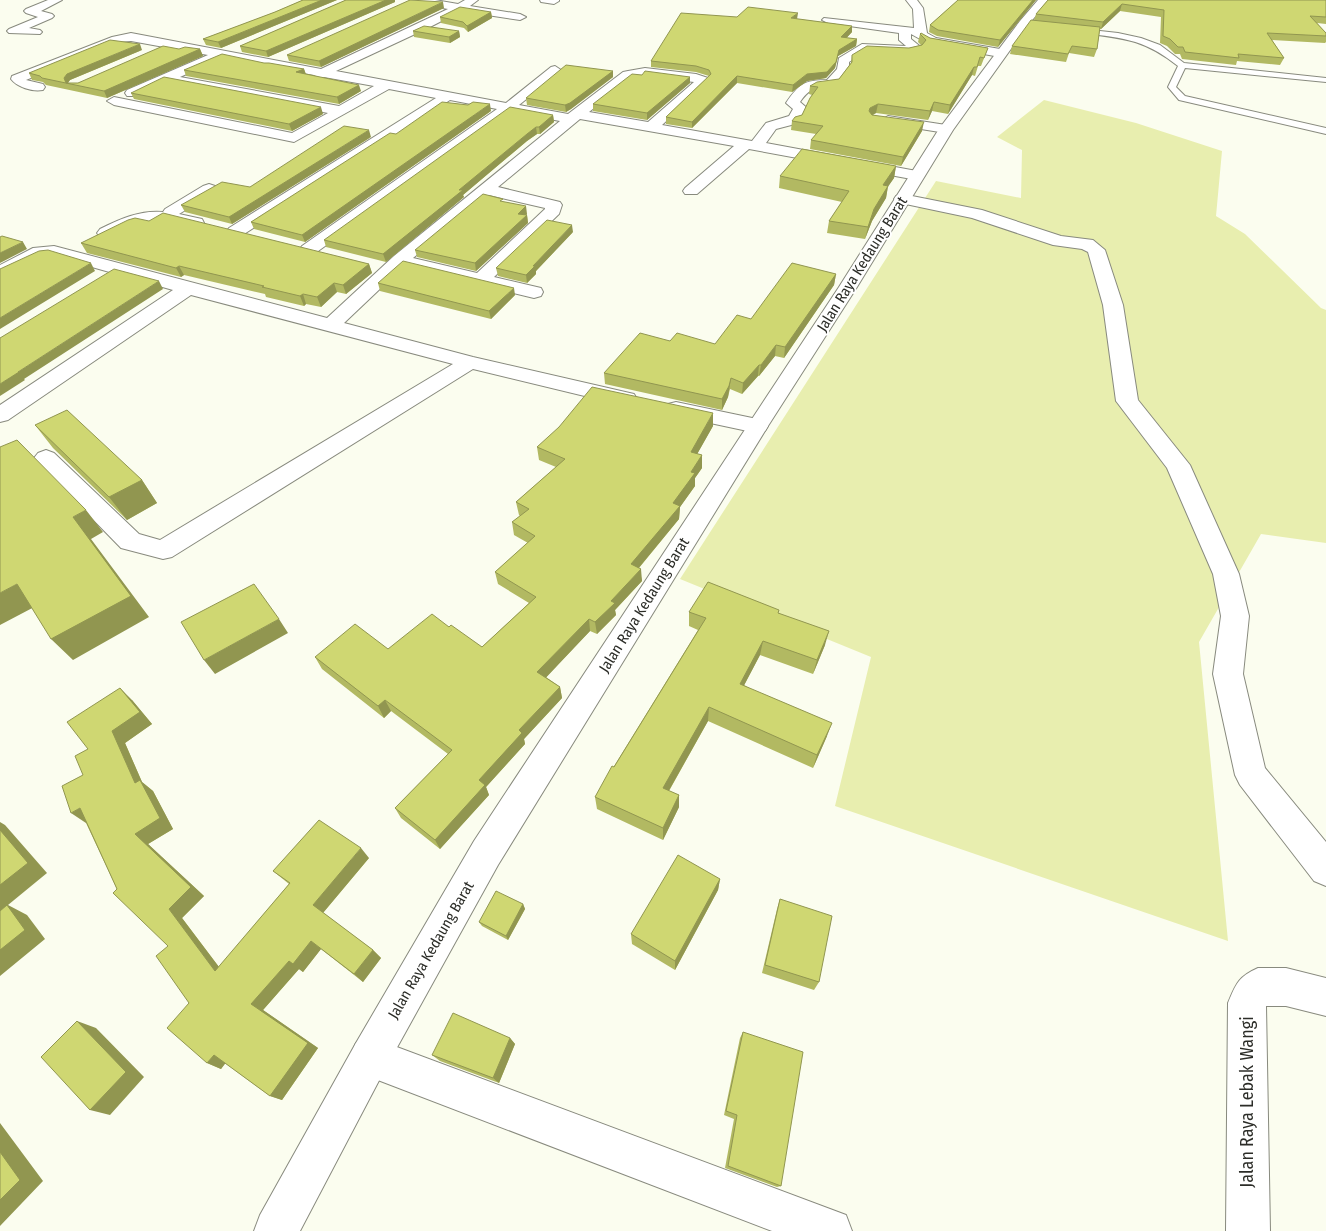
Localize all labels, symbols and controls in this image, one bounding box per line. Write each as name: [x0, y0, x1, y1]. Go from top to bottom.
street label: Jalan Raya Kedaung Barat: [813, 193, 911, 335]
street label: Jalan Raya Kedaung Barat: [595, 534, 693, 676]
street label: Jalan Raya Kedaung Barat: [384, 878, 478, 1022]
street label: Jalan Raya Lebak Wangi: [1236, 1016, 1258, 1188]

